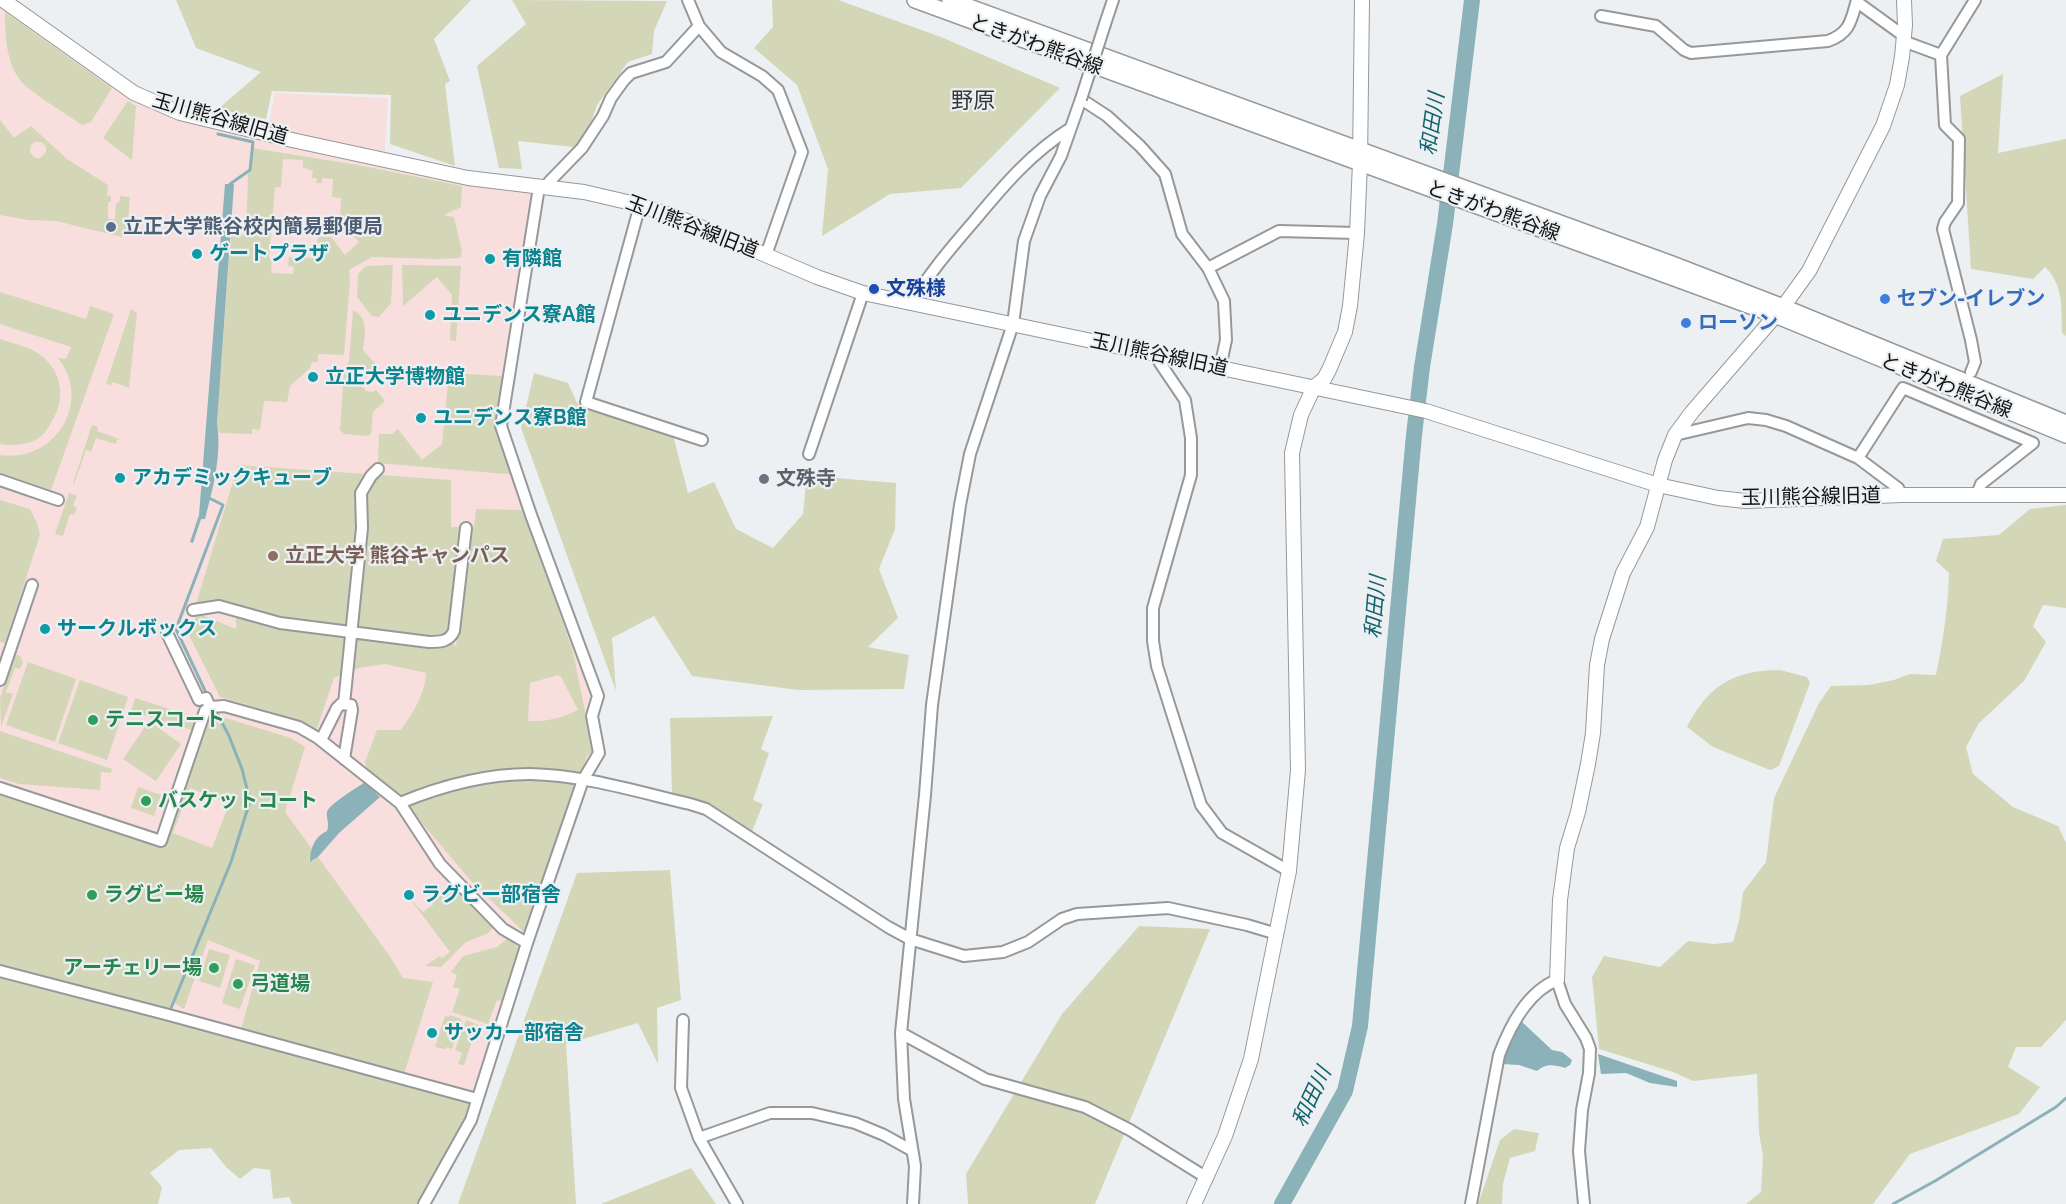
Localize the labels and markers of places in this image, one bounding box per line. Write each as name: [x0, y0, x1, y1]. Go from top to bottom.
place label: 立正大学熊谷校内簡易郵便局: [123, 215, 383, 239]
marker: 立正大学熊谷校内簡易郵便局: [104, 220, 118, 234]
place label: ゲートプラザ: [209, 242, 329, 266]
marker: ゲートプラザ: [190, 247, 204, 261]
place label: 有隣館: [502, 247, 562, 271]
marker: 有隣館: [483, 252, 497, 266]
place label: 文殊様: [886, 277, 946, 301]
marker: 文殊様: [867, 282, 881, 296]
place label: セブン-イレブン: [1897, 287, 2045, 311]
marker: セブン-イレブン: [1878, 292, 1892, 306]
place label: ユニデンス寮A館: [442, 303, 595, 327]
marker: ユニデンス寮A館: [423, 308, 437, 322]
place label: ローソン: [1698, 311, 1778, 335]
marker: ローソン: [1679, 316, 1693, 330]
place label: 立正大学博物館: [325, 365, 465, 389]
marker: 立正大学博物館: [306, 370, 320, 384]
place label: ユニデンス寮B館: [433, 406, 587, 430]
marker: ユニデンス寮B館: [414, 411, 428, 425]
place label: アカデミックキューブ: [132, 466, 332, 490]
place label: 文殊寺: [776, 467, 836, 491]
marker: アカデミックキューブ: [113, 471, 127, 485]
marker: 文殊寺: [757, 472, 771, 486]
place label: 立正大学 熊谷キャンパス: [285, 544, 510, 568]
marker: 立正大学 熊谷キャンパス: [266, 549, 280, 563]
place label: サークルボックス: [57, 617, 217, 641]
marker: サークルボックス: [38, 622, 52, 636]
place label: テニスコート: [105, 708, 225, 732]
marker: テニスコート: [86, 713, 100, 727]
place label: バスケットコート: [158, 789, 318, 813]
marker: バスケットコート: [139, 794, 153, 808]
place label: ラグビー場: [104, 883, 204, 907]
place label: ラグビー部宿舎: [421, 883, 561, 907]
marker: ラグビー場: [85, 888, 99, 902]
marker: ラグビー部宿舎: [402, 888, 416, 902]
place label: アーチェリー場: [63, 956, 202, 980]
marker: アーチェリー場: [207, 961, 221, 975]
place label: 弓道場: [250, 972, 310, 996]
marker: 弓道場: [231, 977, 245, 991]
place label: サッカー部宿舎: [444, 1021, 584, 1045]
marker: サッカー部宿舎: [425, 1026, 439, 1040]

